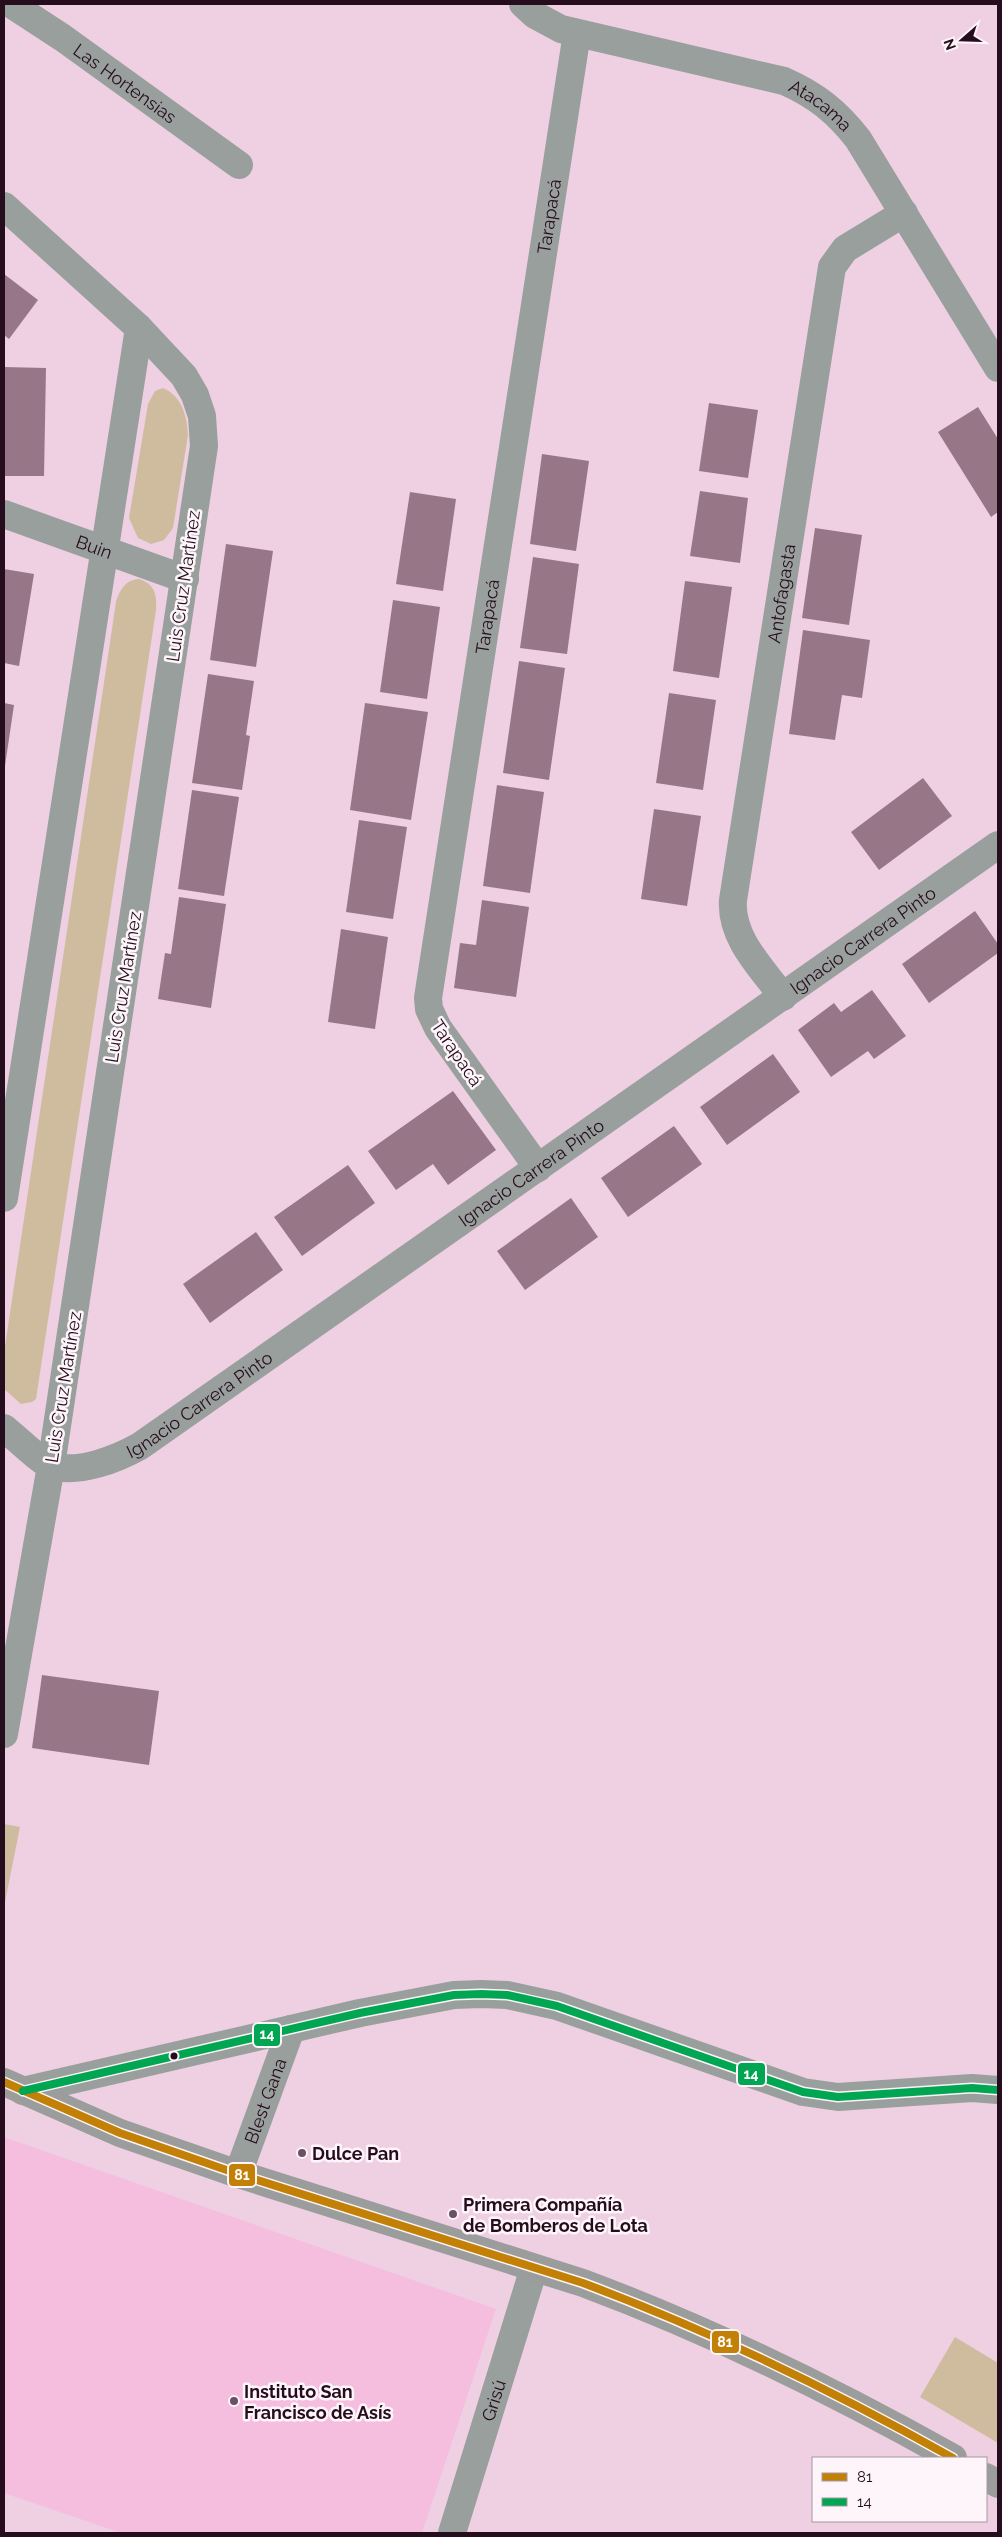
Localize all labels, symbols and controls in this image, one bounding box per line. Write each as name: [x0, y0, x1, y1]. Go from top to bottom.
north arrow: [937, 15, 987, 65]
text: N: [940, 37, 959, 52]
street label: Las Hortensias: [70, 39, 181, 127]
street label: Atacama: [786, 75, 857, 135]
street label: Tarapacá: [533, 177, 565, 255]
street label: Luis Cruz Martínez: [162, 509, 204, 663]
street label: Buin: [73, 530, 115, 563]
street label: Antofagasta: [763, 542, 799, 645]
street label: Tarapacá: [471, 578, 503, 656]
street label: Ignacio Carrera Pinto: [786, 881, 940, 998]
street label: Luis Cruz Martínez: [101, 910, 145, 1064]
street label: Tarapacá: [427, 1016, 487, 1090]
street label: Ignacio Carrera Pinto: [454, 1114, 608, 1230]
street label: Luis Cruz Martínez: [41, 1310, 85, 1464]
street label: Ignacio Carrera Pinto: [123, 1346, 276, 1462]
line badge: 14: [253, 2023, 281, 2047]
text: 14: [260, 2026, 274, 2042]
unlabelled marker: [169, 2051, 179, 2061]
street label: Blest Gana: [239, 2055, 290, 2147]
line badge: 14: [737, 2062, 766, 2086]
text: 14: [744, 2066, 758, 2082]
place label: Dulce Pan: [312, 2143, 399, 2164]
marker: Dulce Pan: [296, 2147, 308, 2159]
line badge: 81: [228, 2163, 256, 2187]
text: 81: [234, 2167, 250, 2183]
place label: Primera Compañía de Bomberos de Lota: [463, 2194, 648, 2236]
marker: Primera Compañía de Bomberos de Lota: [447, 2208, 459, 2220]
line badge: 81: [711, 2330, 740, 2354]
text: 81: [717, 2334, 733, 2350]
street label: Grisú: [477, 2377, 509, 2424]
place label: Instituto San Francisco de Asís: [244, 2381, 392, 2423]
marker: Instituto San Francisco de Asís: [228, 2395, 240, 2407]
legend: [812, 2457, 987, 2522]
text: 81: [857, 2468, 873, 2486]
text: 14: [857, 2493, 872, 2511]

